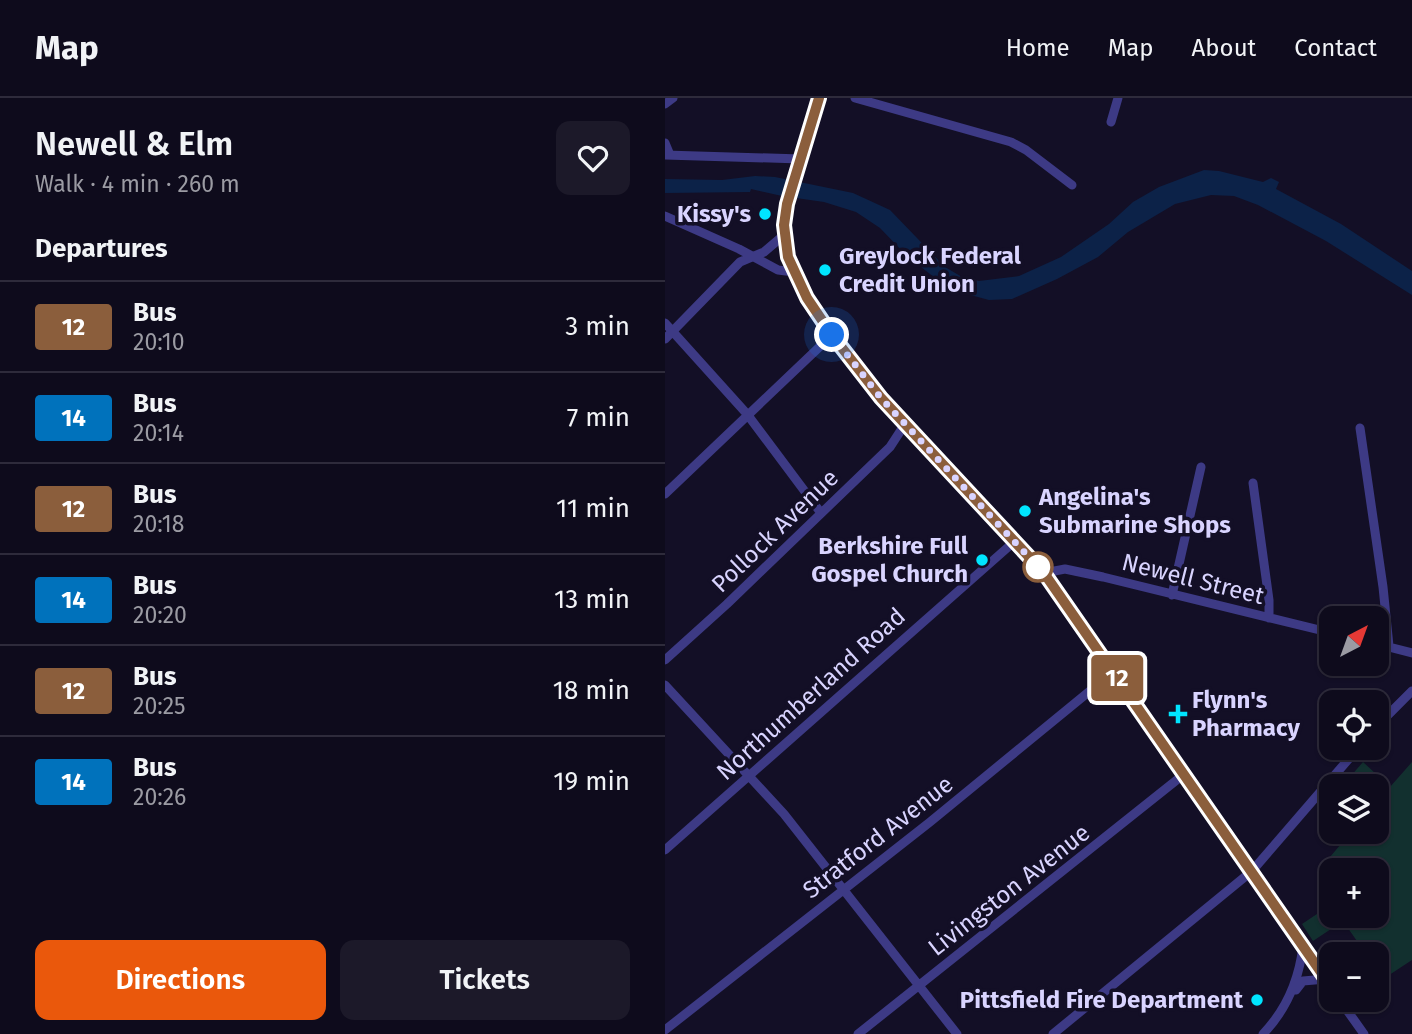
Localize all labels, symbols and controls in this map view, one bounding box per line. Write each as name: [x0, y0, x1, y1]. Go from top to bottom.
text: Map: [35, 28, 99, 68]
text: Home: [1006, 34, 1070, 62]
text: Map: [1108, 34, 1154, 62]
text: About: [1192, 34, 1256, 62]
text: Contact: [1294, 34, 1377, 62]
button: heart: [556, 121, 630, 195]
text: Newell & Elm: [35, 124, 233, 164]
text: Walk · 4 min · 260 m: [35, 170, 240, 198]
place label: Kissy's: [677, 200, 751, 228]
marker: Kissy's: [757, 206, 773, 222]
text: Departures: [35, 233, 168, 264]
place label: Greylock Federal Credit Union: [839, 242, 1022, 298]
marker: Greylock Federal Credit Union: [817, 262, 833, 278]
text: Bus: [133, 297, 176, 328]
text: 3 min: [565, 311, 630, 342]
text: 12: [62, 313, 85, 341]
your location: [814, 317, 849, 352]
text: 20:10: [133, 328, 185, 356]
text: Bus: [133, 388, 176, 419]
text: 7 min: [567, 402, 630, 433]
text: 14: [61, 404, 86, 432]
text: 20:14: [133, 419, 184, 447]
street label: Pollock Avenue: [706, 464, 844, 598]
text: Bus: [133, 479, 176, 510]
place label: Angelina's Submarine Shops: [1038, 483, 1231, 539]
text: 11 min: [556, 493, 630, 524]
text: 12: [62, 495, 85, 523]
marker: Angelina's Submarine Shops: [1017, 503, 1033, 519]
text: 20:18: [133, 510, 184, 538]
place label: Berkshire Full Gospel Church: [811, 532, 969, 588]
street label: Newell Street: [1119, 548, 1267, 610]
marker: Berkshire Full Gospel Church: [974, 552, 990, 568]
unlabelled marker: [1023, 552, 1053, 582]
text: Bus: [133, 570, 176, 601]
text: 13 min: [554, 584, 630, 615]
text: 14: [61, 586, 86, 614]
text: 20:20: [133, 601, 187, 629]
street label: Northumberland Road: [711, 602, 911, 786]
north arrow: [1319, 606, 1389, 676]
map controls: [1319, 606, 1389, 1012]
line badge: 12: [1085, 655, 1149, 701]
text: Bus: [133, 661, 176, 692]
text: 12: [1105, 664, 1129, 692]
text: 18 min: [553, 675, 630, 706]
text: 12: [62, 677, 85, 705]
place label: Flynn's Pharmacy: [1192, 686, 1300, 742]
button: locate: [1319, 690, 1389, 760]
text: 20:25: [133, 692, 186, 720]
marker: Flynn's Pharmacy: [1170, 706, 1186, 722]
text: Bus: [133, 752, 176, 783]
text: 19 min: [553, 766, 630, 797]
text: 14: [61, 768, 86, 796]
street label: Stratford Avenue: [797, 770, 959, 904]
button: layers: [1319, 774, 1389, 844]
text: 20:26: [133, 783, 186, 811]
street label: Livingston Avenue: [923, 818, 1095, 962]
button: +: [1319, 858, 1389, 928]
button: Directions: [35, 940, 326, 1020]
button: Tickets: [340, 940, 630, 1020]
button: −: [1319, 942, 1389, 1012]
place label: Pittsfield Fire Department: [960, 986, 1244, 1014]
marker: Pittsfield Fire Department: [1249, 992, 1265, 1008]

